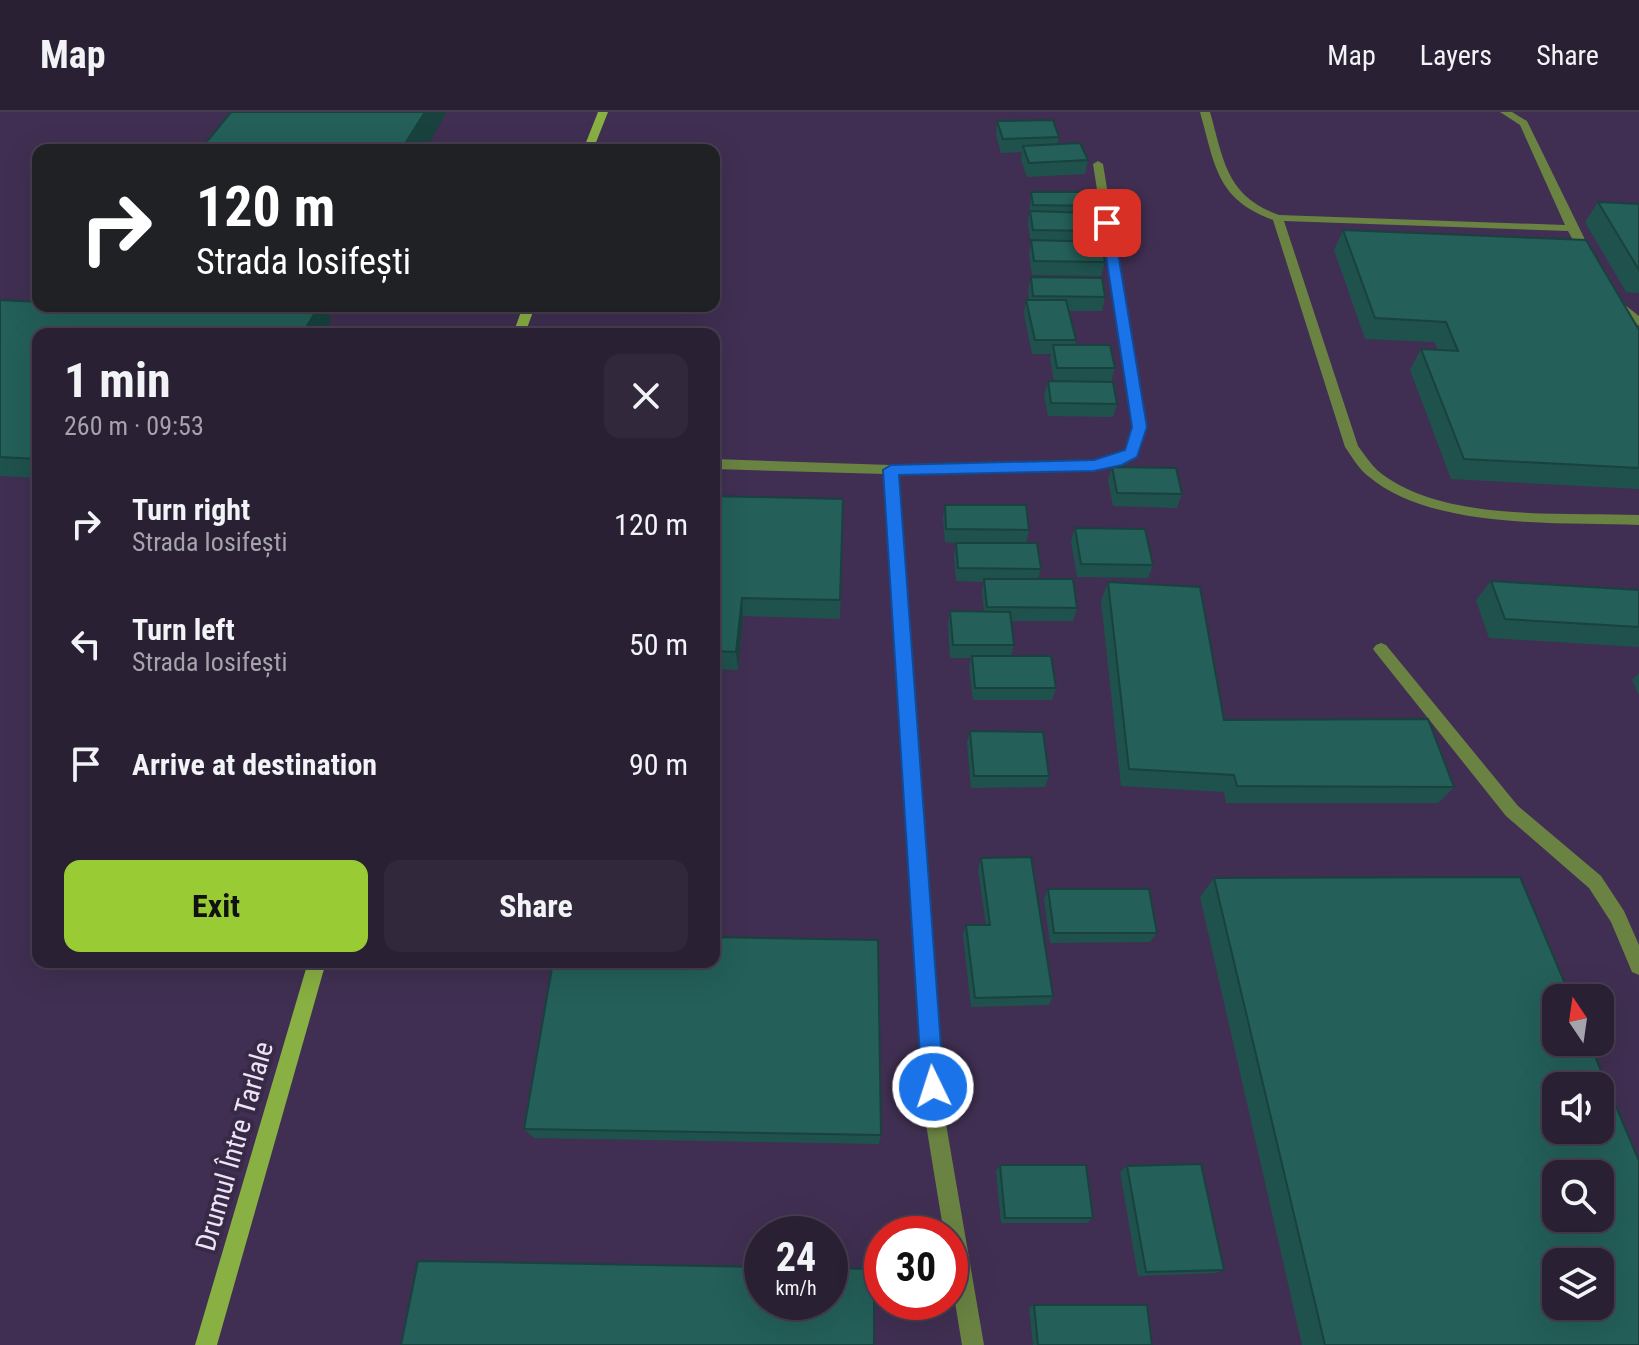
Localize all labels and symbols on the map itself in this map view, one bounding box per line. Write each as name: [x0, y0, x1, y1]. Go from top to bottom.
pin: [1073, 189, 1141, 257]
north arrow: [1542, 984, 1614, 1056]
street label: Drumul Între Tarlale: [189, 1038, 280, 1255]
position arrow: [891, 1045, 975, 1129]
speed limit sign: 30: [864, 1216, 968, 1320]

